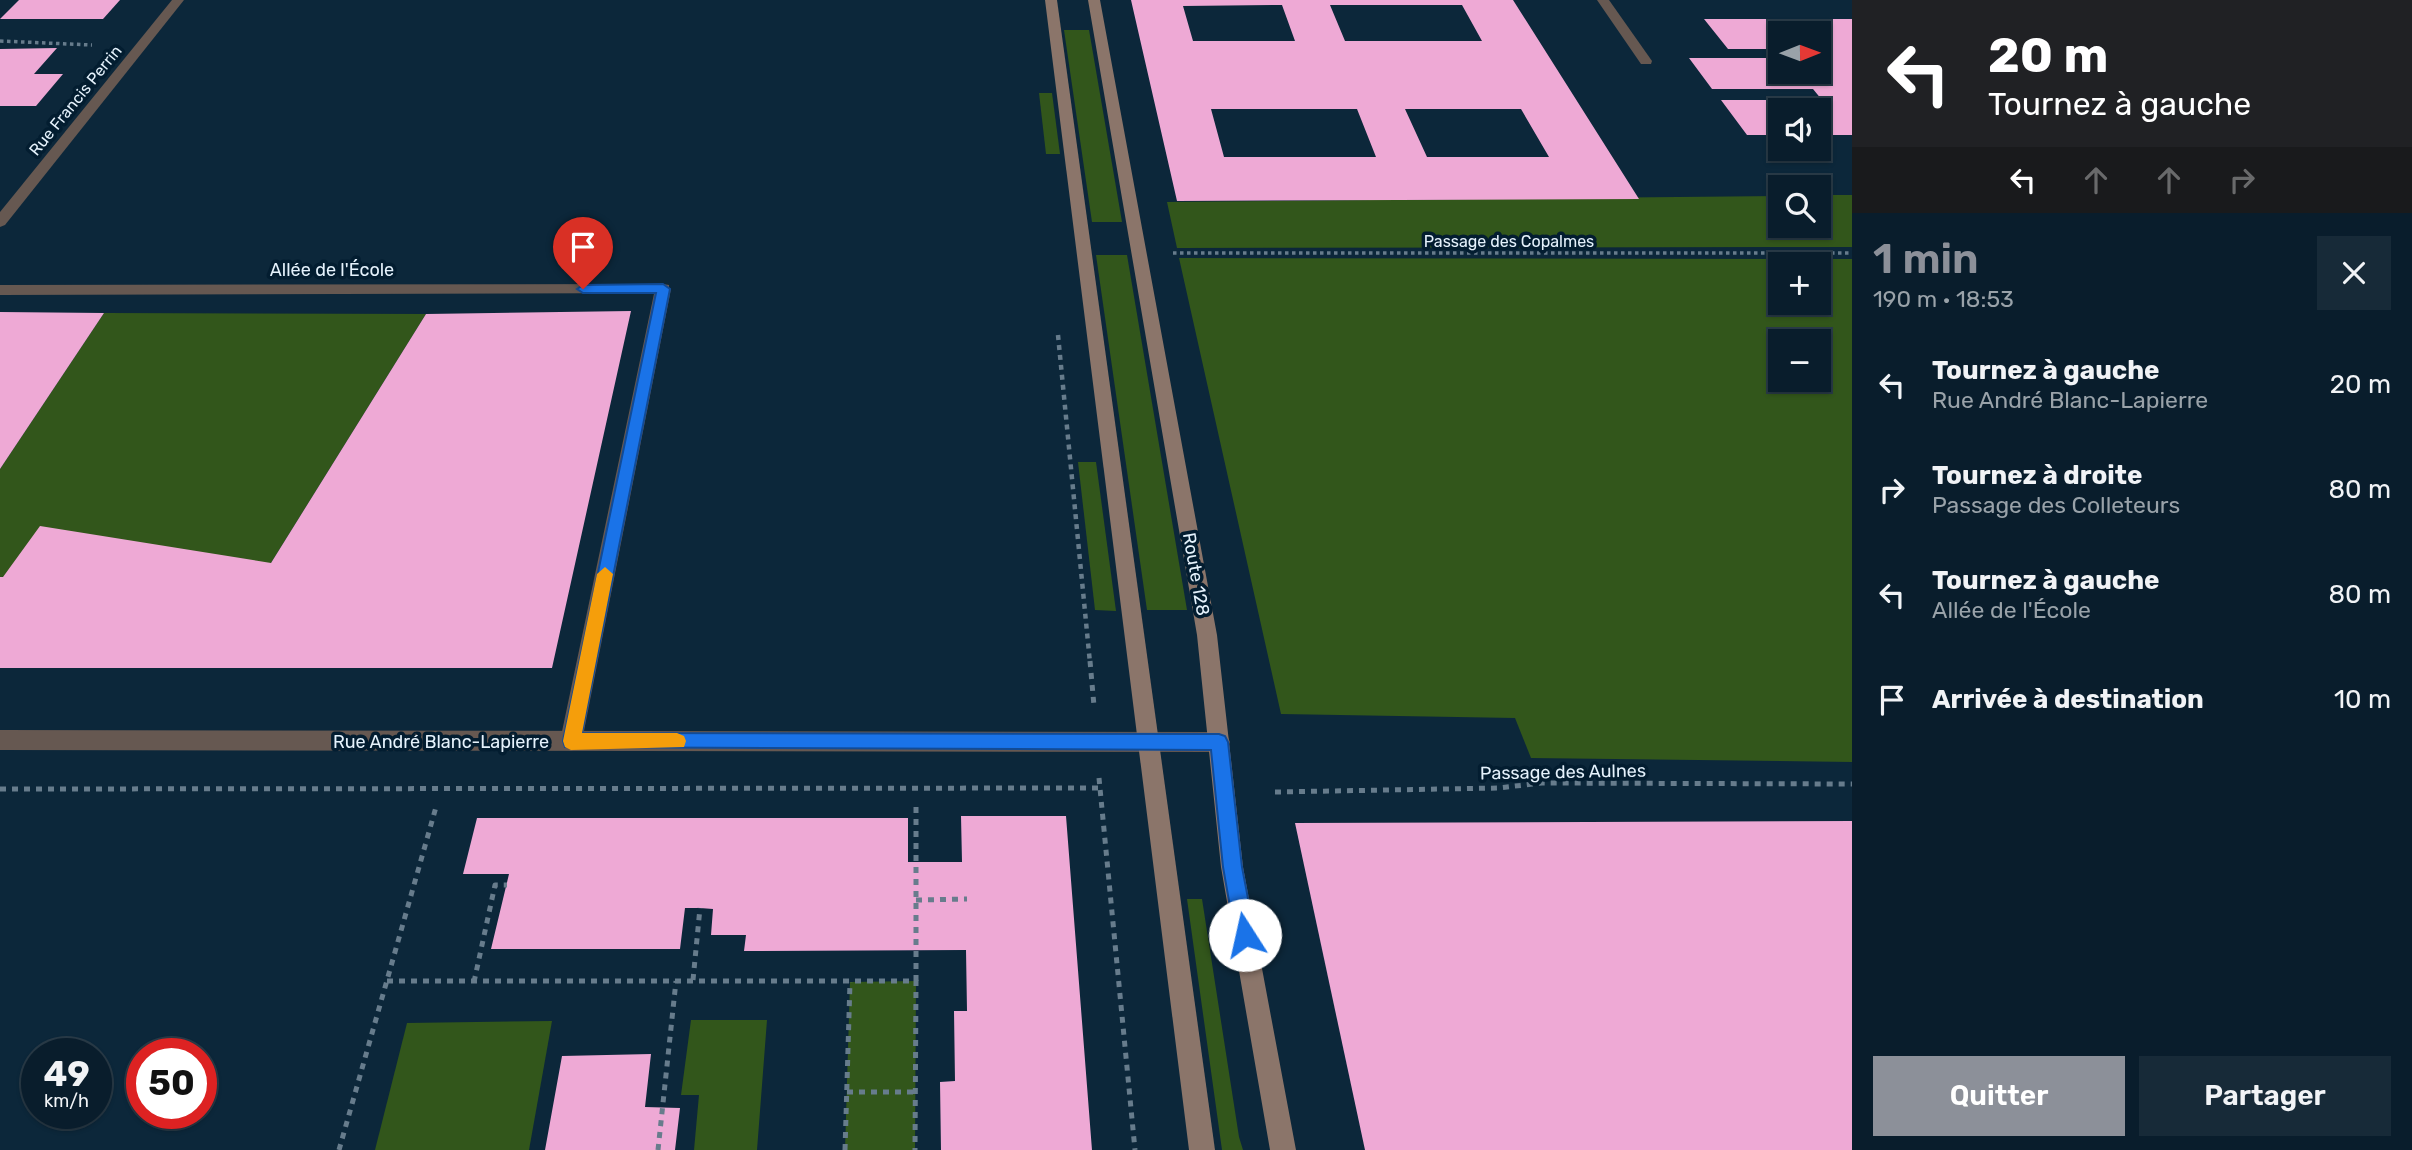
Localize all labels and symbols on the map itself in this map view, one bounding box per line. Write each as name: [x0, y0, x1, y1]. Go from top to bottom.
north arrow: [1768, 21, 1830, 84]
street label: Rue Francis Perrin: [25, 41, 126, 159]
pin: [553, 217, 613, 289]
street label: Passage des Copalmes: [1424, 232, 1594, 251]
street label: Allée de l'École: [270, 259, 394, 281]
street label: Route 128: [1178, 531, 1214, 617]
street label: Rue André Blanc-Lapierre: [333, 731, 549, 753]
street label: Passage des Aulnes: [1480, 760, 1646, 784]
position arrow: [1208, 898, 1282, 972]
speed limit sign: 50: [126, 1038, 217, 1129]

